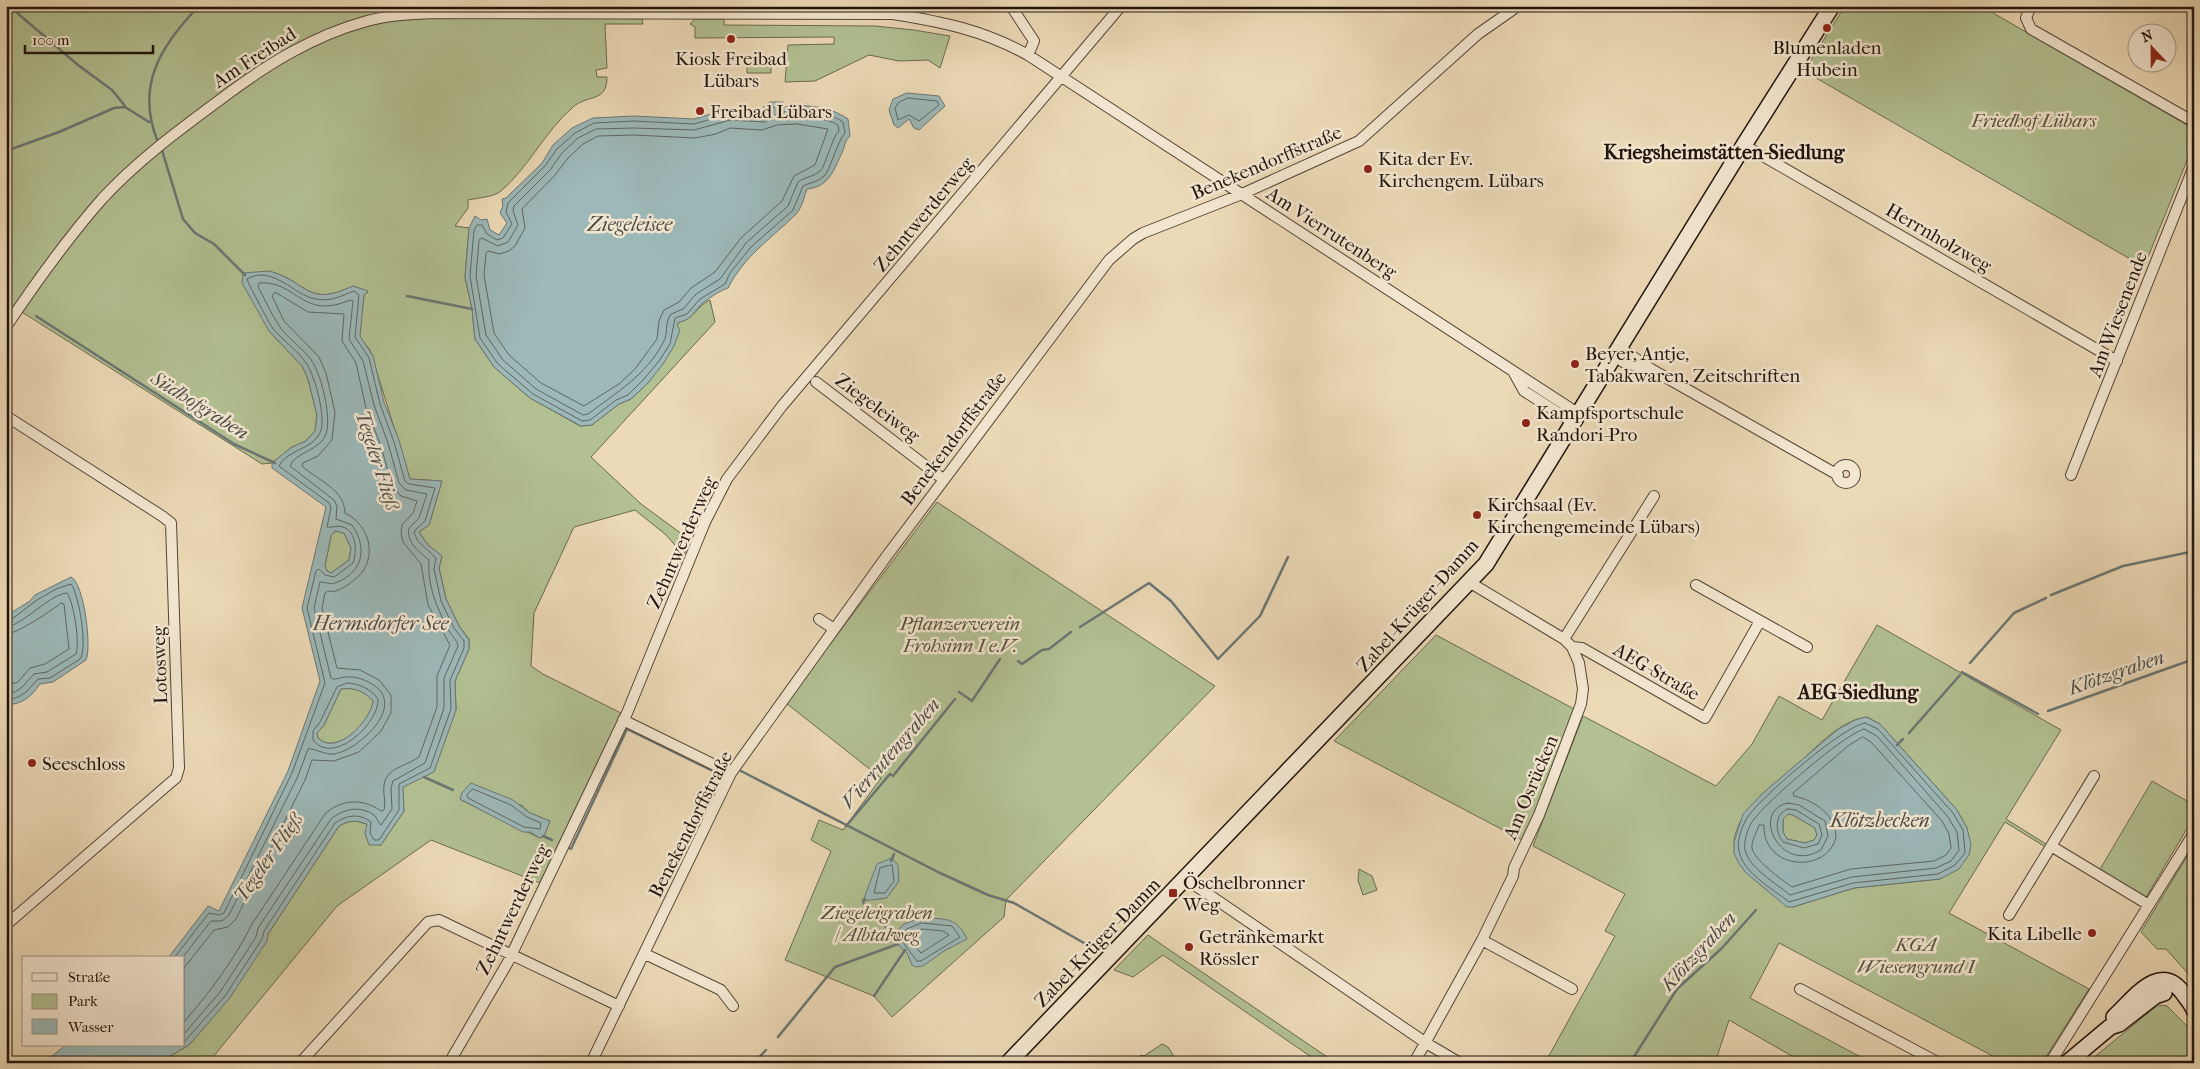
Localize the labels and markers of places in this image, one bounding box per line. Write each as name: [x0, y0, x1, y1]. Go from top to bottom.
marker: Blumenladen Hubein: [1821, 22, 1833, 34]
marker: Kiosk Freibad Lübars: [725, 33, 737, 45]
place label: Blumenladen Hubein: [1772, 37, 1882, 81]
place label: Kiosk Freibad Lübars: [675, 48, 788, 92]
place label: Freibad Lübars: [710, 101, 832, 123]
marker: Freibad Lübars: [694, 105, 706, 117]
place label: Kita der Ev. Kirchengem. Lübars: [1378, 148, 1544, 192]
marker: Kita der Ev. Kirchengem. Lübars: [1362, 163, 1374, 175]
place label: Beyer, Antje, Tabakwaren, Zeitschriften: [1585, 343, 1800, 387]
marker: Beyer, Antje, Tabakwaren, Zeitschriften: [1569, 358, 1581, 370]
place label: Kampfsportschule Randori-Pro: [1536, 402, 1684, 446]
marker: Kampfsportschule Randori-Pro: [1520, 417, 1532, 429]
place label: Kirchsaal (Ev. Kirchengemeinde Lübars): [1487, 494, 1700, 538]
marker: Kirchsaal (Ev. Kirchengemeinde Lübars): [1471, 509, 1483, 521]
place label: Seeschloss: [42, 753, 125, 775]
marker: Seeschloss: [26, 757, 38, 769]
place label: Öschelbronner Weg: [1182, 872, 1306, 916]
marker: Öschelbronner Weg: [1167, 887, 1179, 899]
place label: Kita Libelle: [1987, 923, 2082, 945]
place label: Getränkemarkt Rössler: [1199, 926, 1325, 970]
marker: Kita Libelle: [2086, 927, 2098, 939]
marker: Getränkemarkt Rössler: [1183, 941, 1195, 953]

